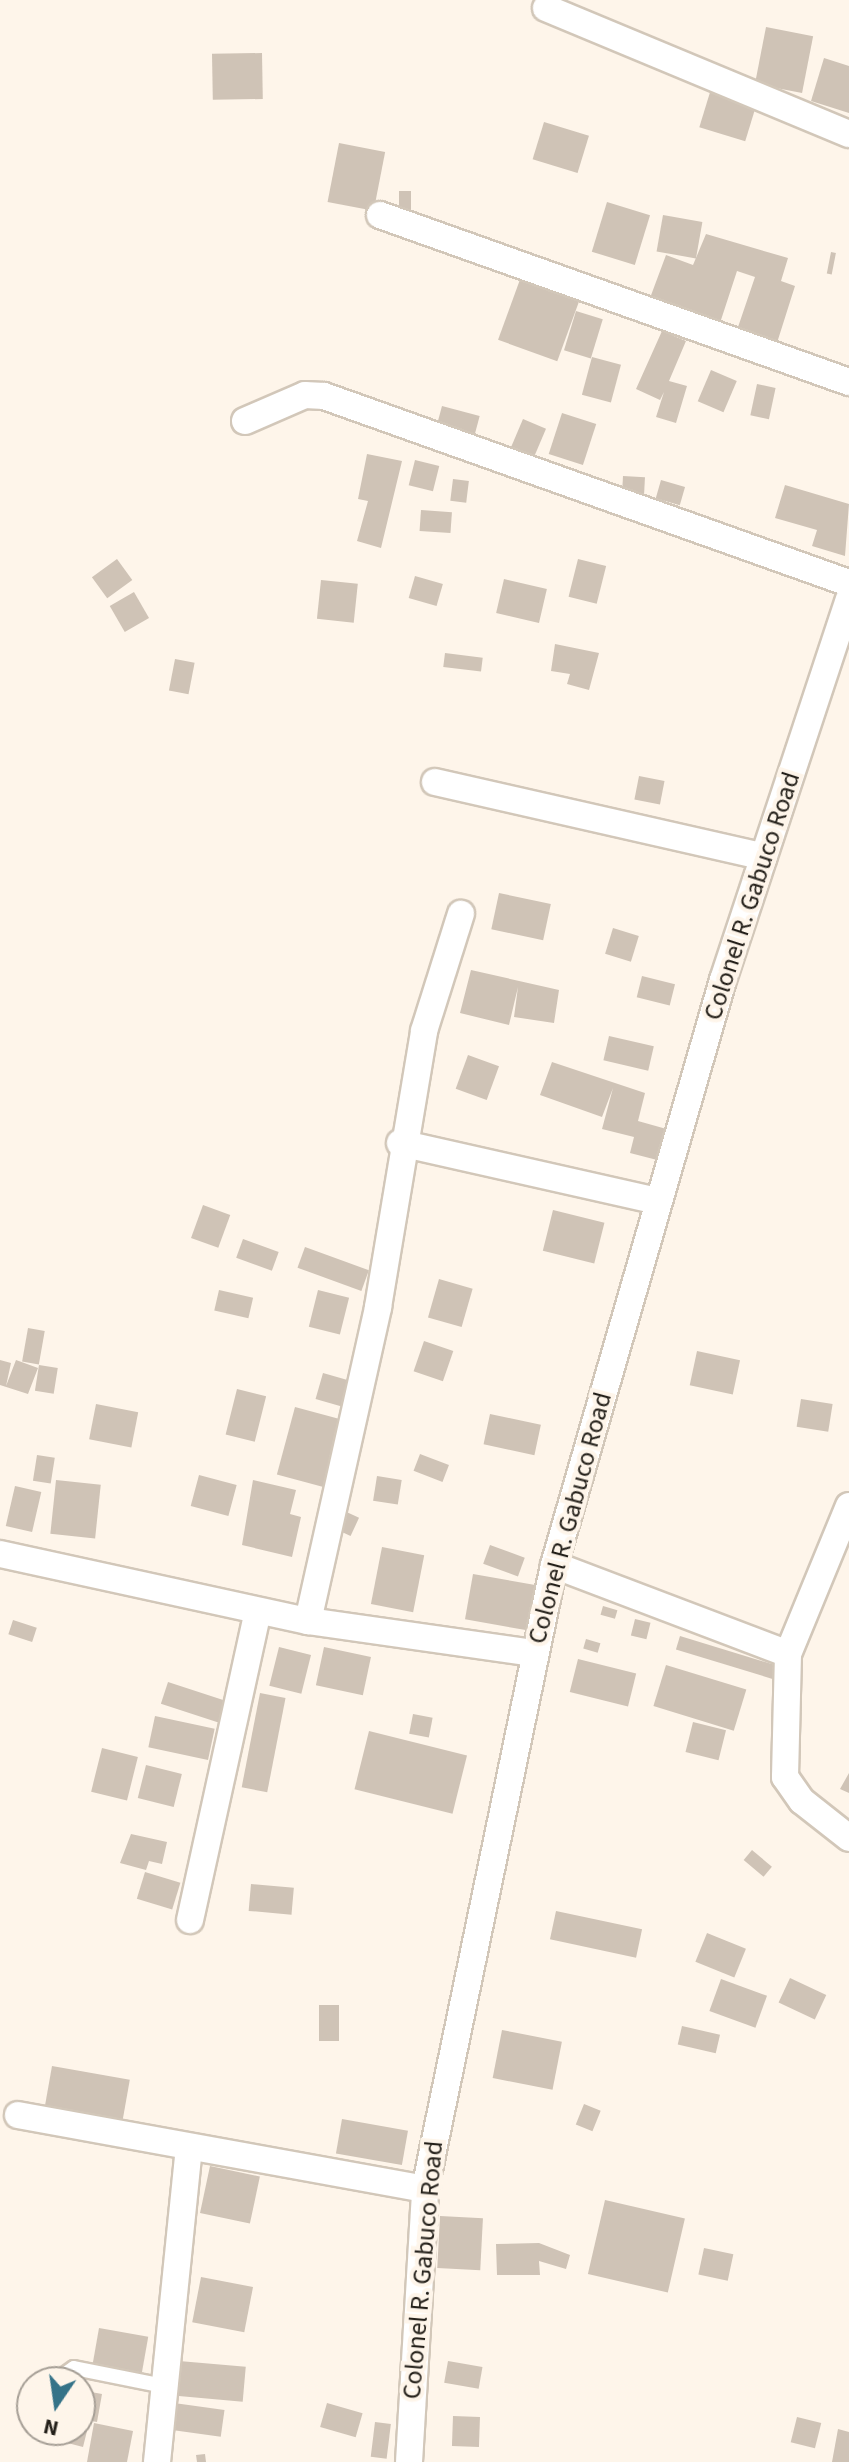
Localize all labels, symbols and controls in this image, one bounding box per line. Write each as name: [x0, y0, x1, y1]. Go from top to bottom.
street label: Colonel R. Gabuco Road: [697, 768, 807, 1024]
street label: Colonel R. Gabuco Road: [521, 1389, 619, 1647]
street label: Colonel R. Gabuco Road: [396, 2140, 450, 2400]
north arrow: [16, 2366, 96, 2446]
text: N: [40, 2410, 62, 2445]

